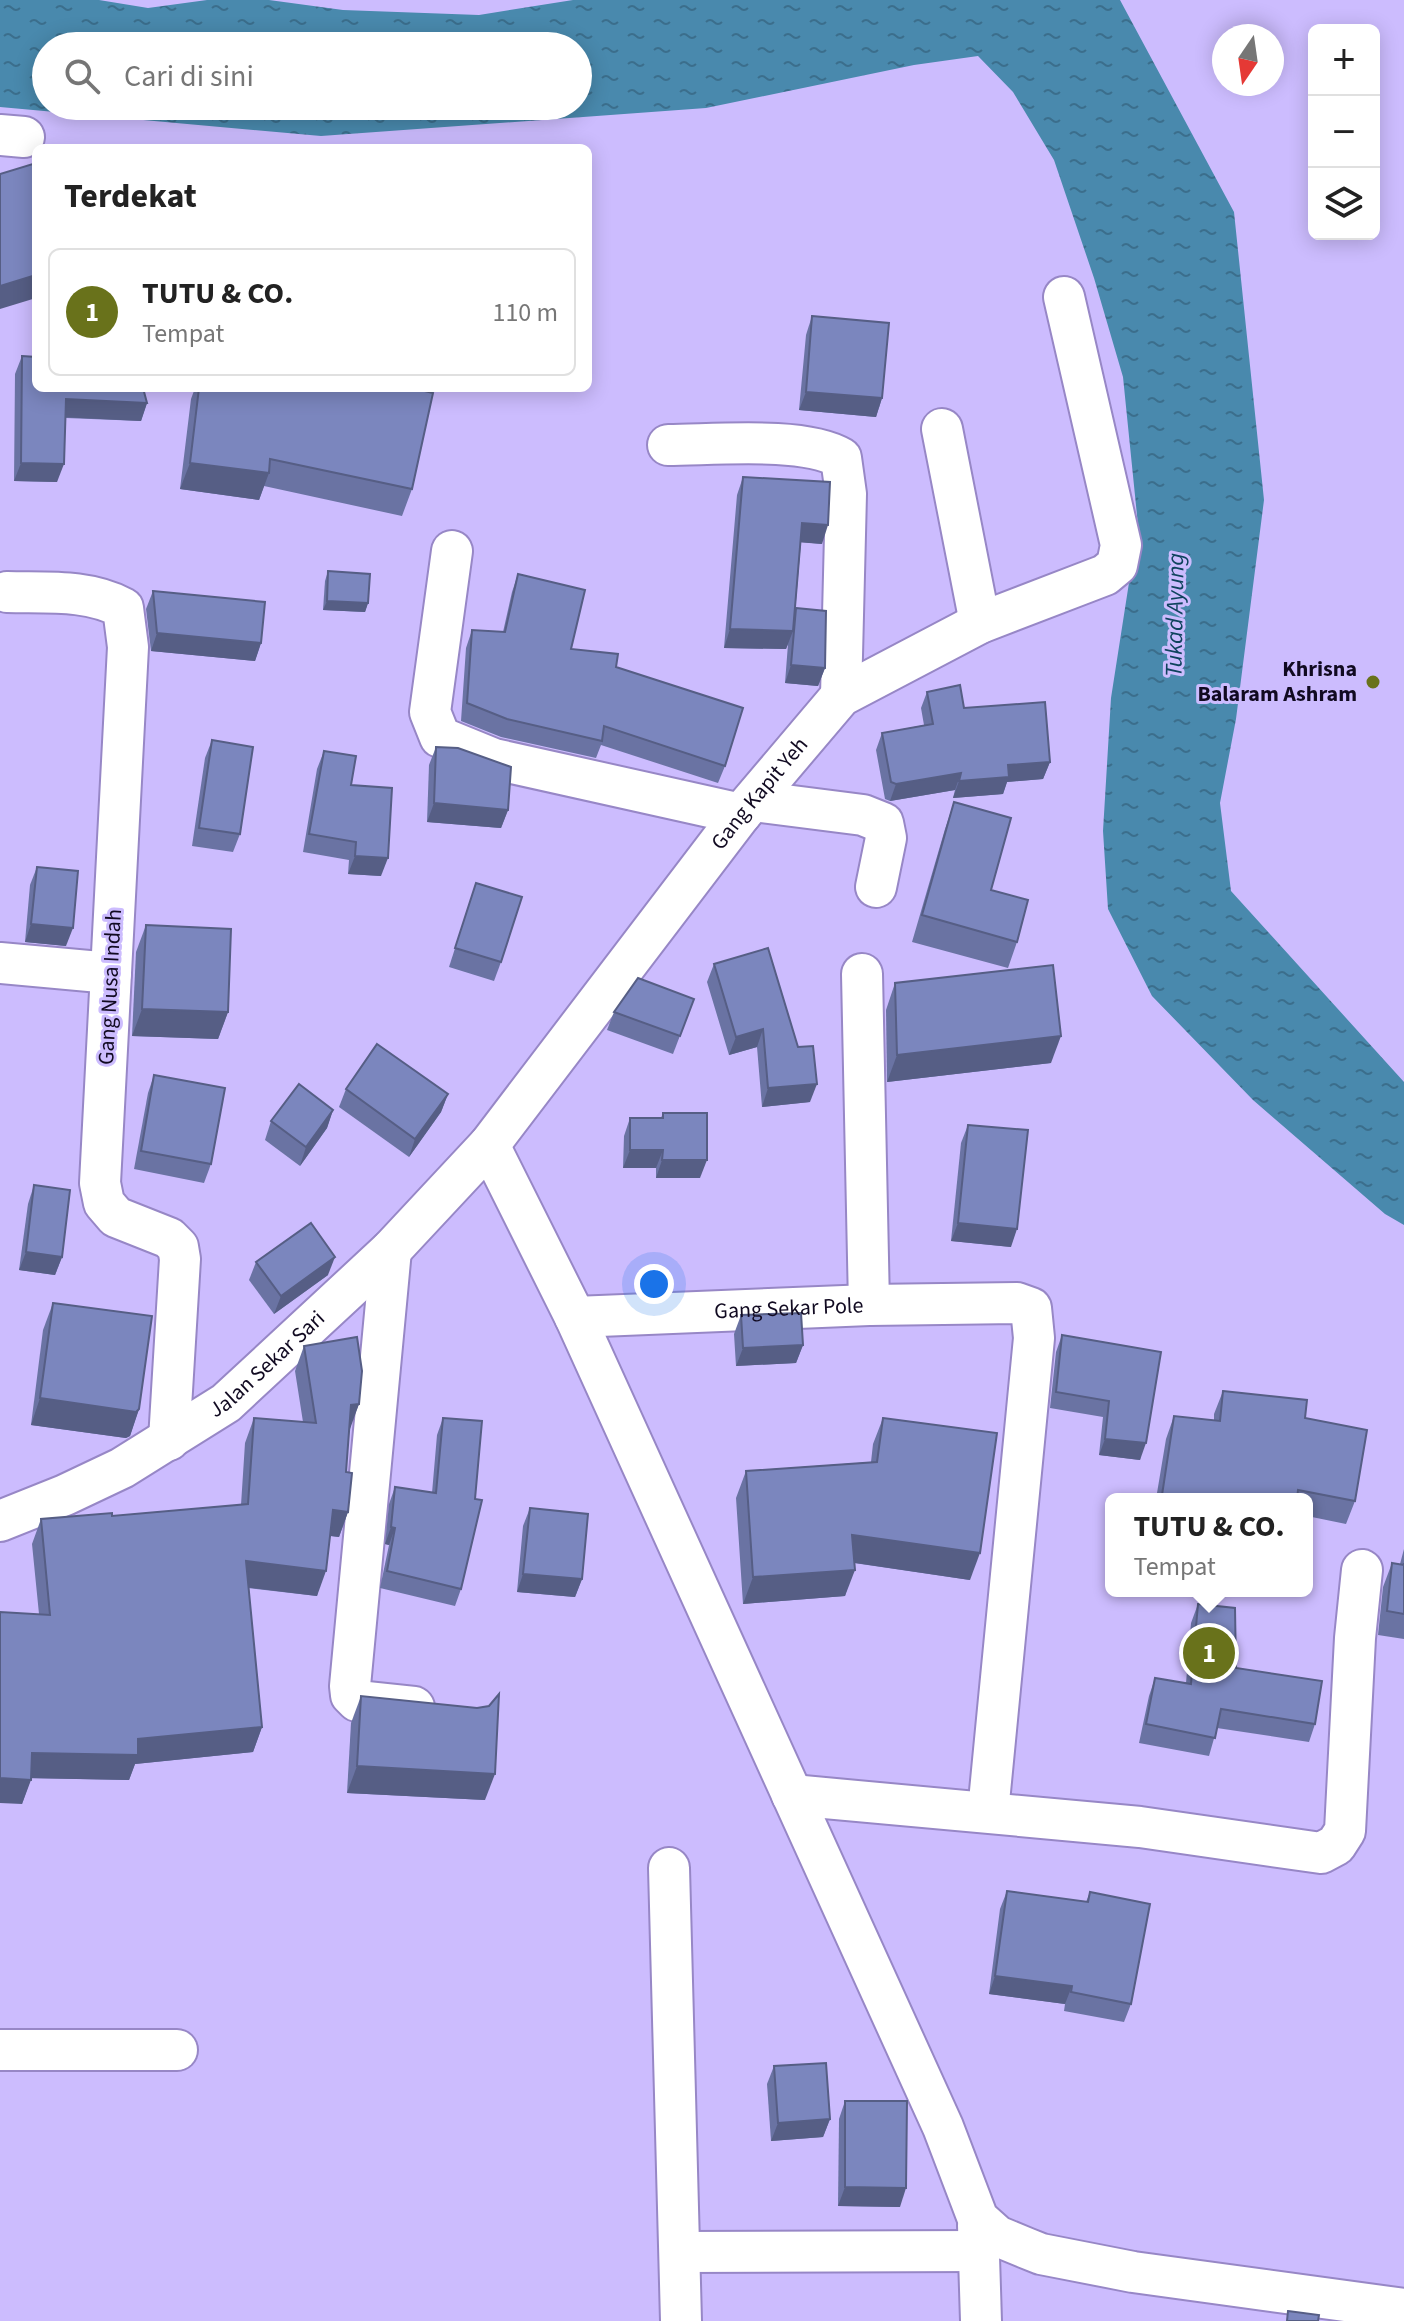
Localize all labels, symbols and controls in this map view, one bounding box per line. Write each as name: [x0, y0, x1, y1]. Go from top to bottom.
north arrow: [1212, 24, 1284, 96]
map controls: [1308, 24, 1380, 240]
button: +: [1308, 24, 1380, 96]
search box: [32, 32, 592, 120]
icon: search: [60, 54, 104, 98]
text: Cari di sini: [124, 55, 254, 98]
button: −: [1308, 96, 1380, 168]
button: layers: [1308, 168, 1380, 240]
text: Terdekat: [64, 172, 197, 221]
text: TUTU & CO.: [142, 272, 293, 315]
text: 1: [85, 294, 99, 331]
text: 110 m: [492, 294, 558, 331]
text: Tempat: [142, 315, 224, 352]
water label: Tukad Ayung: [1156, 553, 1194, 677]
place label: Khrisna Balaram Ashram: [1197, 653, 1357, 710]
marker: Khrisna Balaram Ashram: [1364, 673, 1382, 691]
street label: Gang Kapit Yeh: [703, 730, 816, 857]
street label: Gang Nusa Indah: [90, 908, 130, 1066]
your location: [634, 1264, 674, 1304]
street label: Gang Sekar Pole: [714, 1289, 864, 1327]
street label: Jalan Sekar Sari: [203, 1303, 332, 1426]
popup: [1105, 1493, 1313, 1597]
text: TUTU & CO.: [1133, 1505, 1285, 1548]
text: Tempat: [1133, 1548, 1216, 1585]
pin: 1: [1183, 1623, 1235, 1683]

